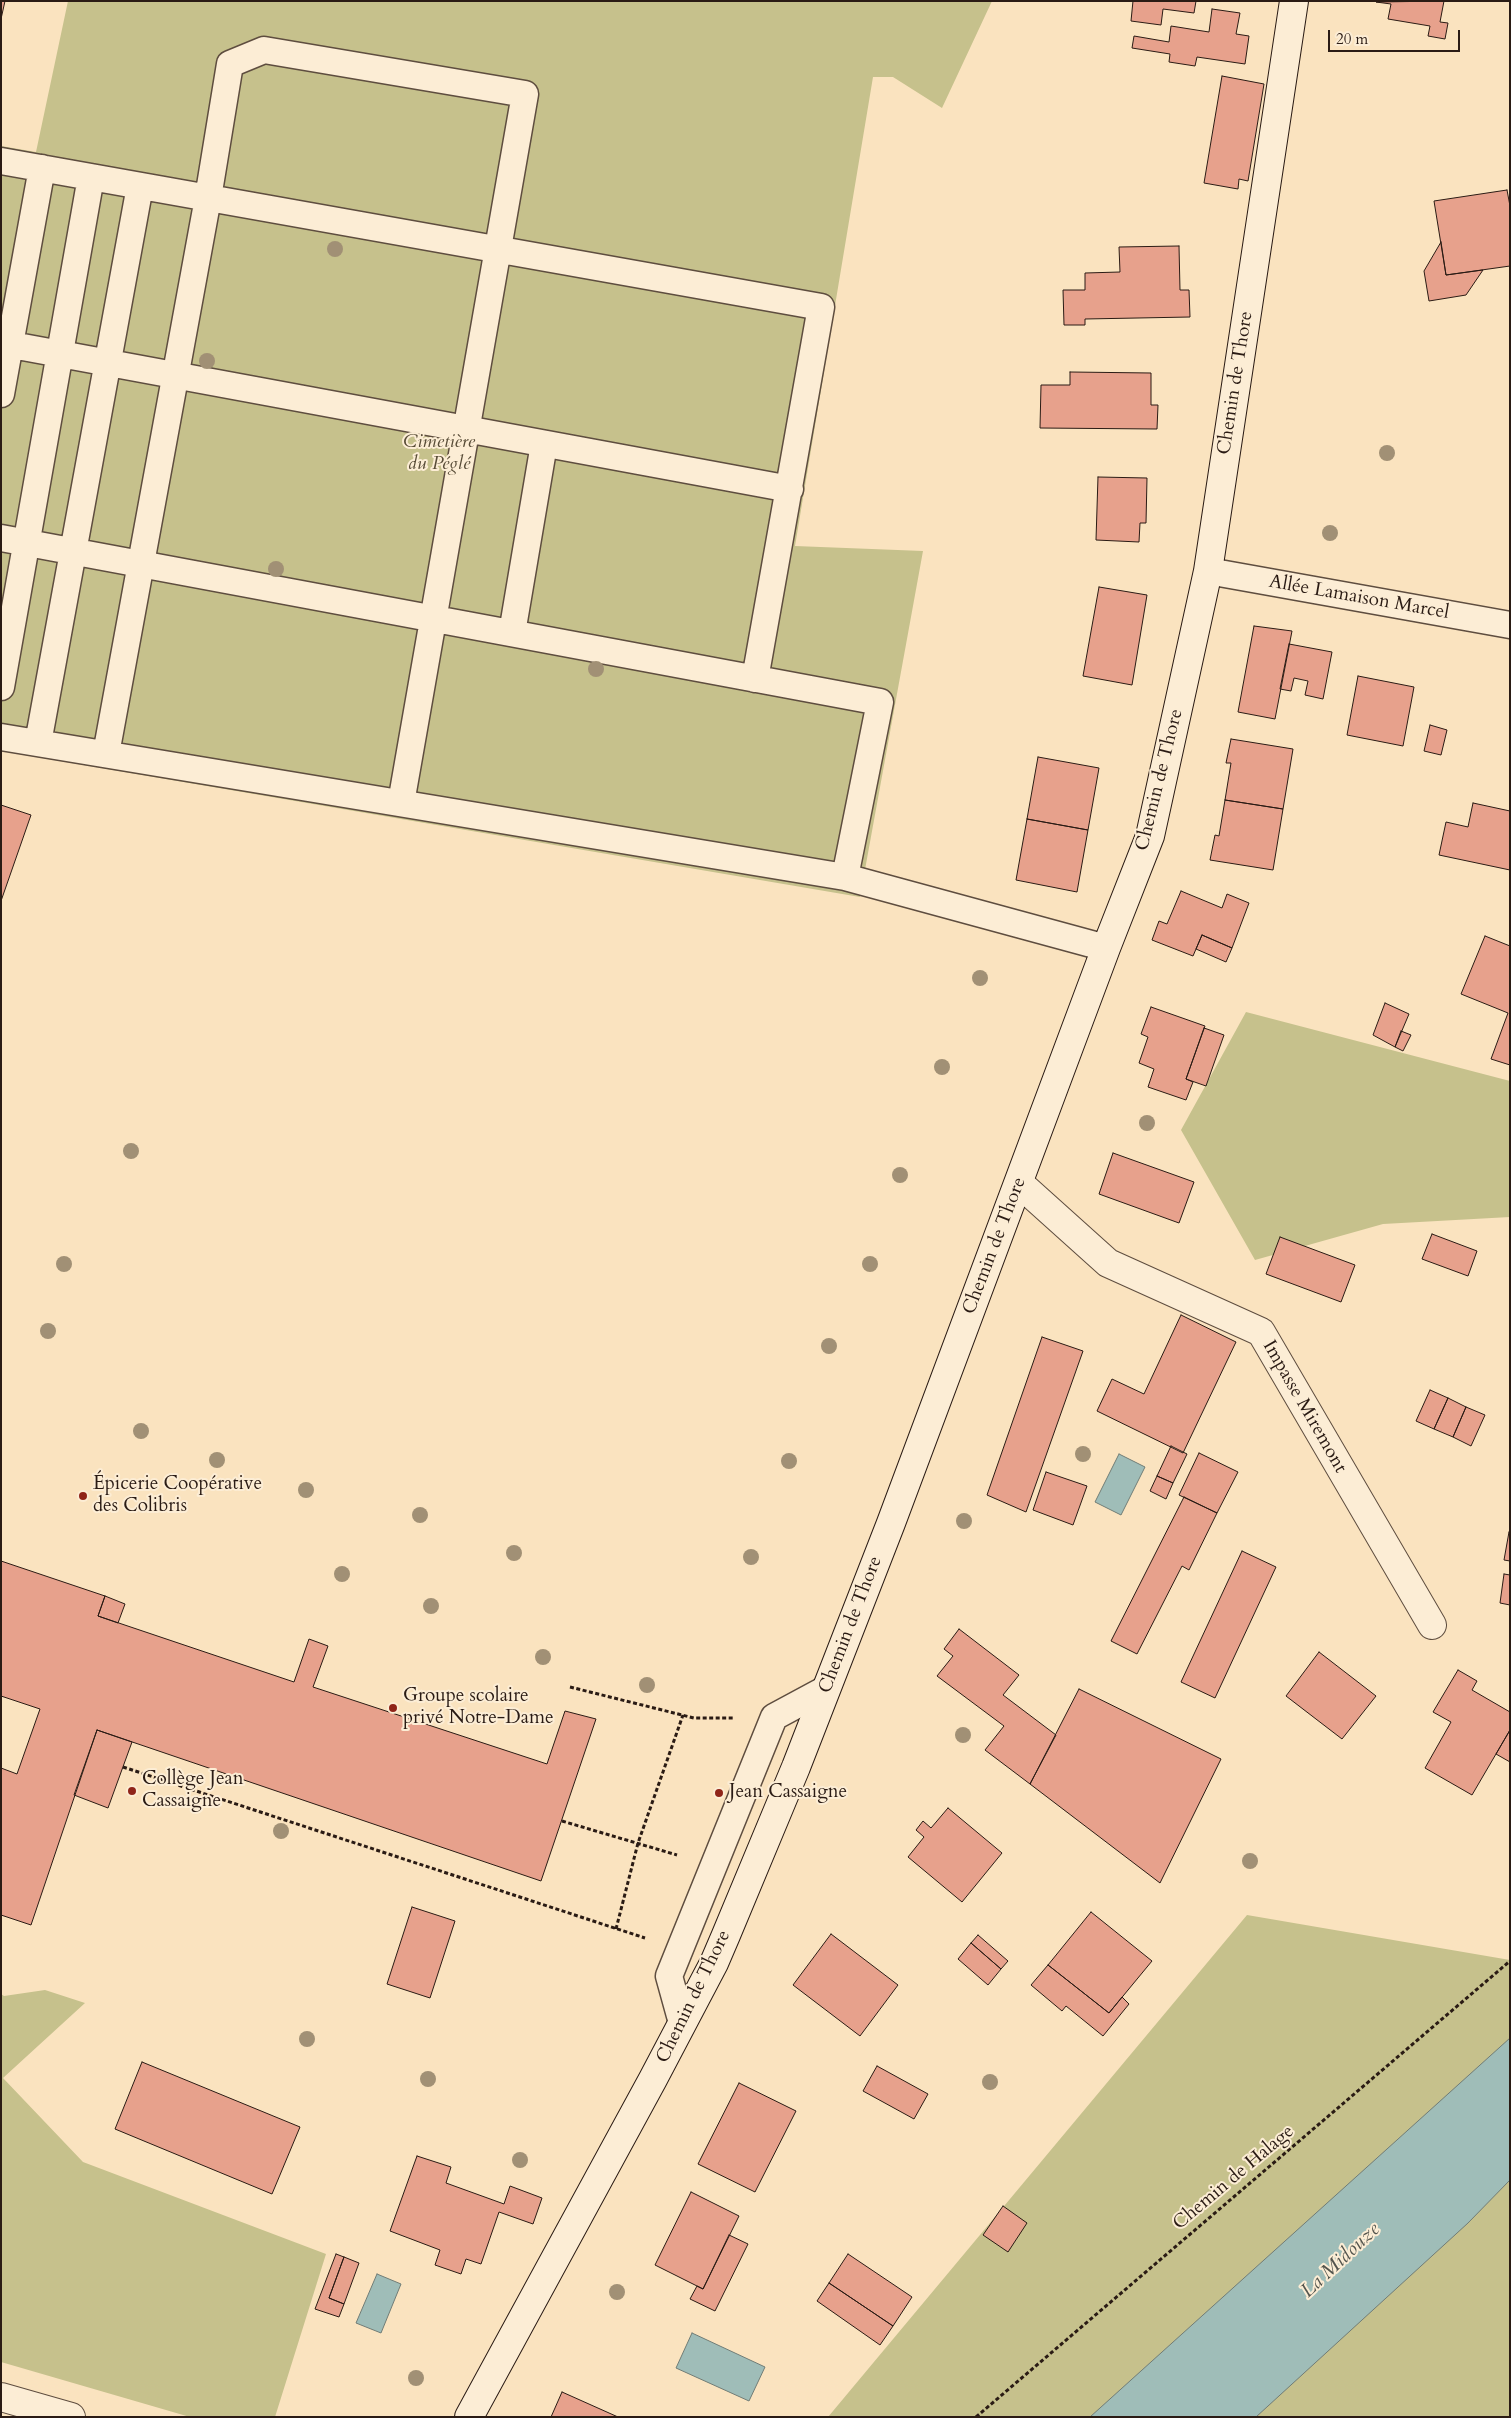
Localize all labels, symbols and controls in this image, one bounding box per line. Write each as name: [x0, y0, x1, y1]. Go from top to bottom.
scale bar: [1331, 20, 1464, 52]
text: 20 m: [1336, 29, 1368, 49]
street label: Chemin de Thore: [1213, 310, 1259, 456]
park label: Cimetière du Péglé: [403, 432, 475, 476]
street label: Allée Lamaison Marcel: [1267, 571, 1451, 625]
street label: Chemin de Thore: [1131, 707, 1189, 853]
street label: Chemin de Thore: [958, 1174, 1032, 1318]
street label: Impasse Miremont: [1257, 1337, 1351, 1477]
place label: Épicerie Coopérative des Colibris: [93, 1474, 262, 1518]
marker: Épicerie Coopérative des Colibris: [77, 1490, 89, 1502]
street label: Chemin de Thore: [814, 1553, 888, 1697]
place label: Groupe scolaire privé Notre-Dame: [403, 1686, 554, 1730]
marker: Groupe scolaire privé Notre-Dame: [387, 1702, 399, 1714]
place label: Collège Jean Cassaigne: [142, 1769, 244, 1813]
place label: Jean Cassaigne: [729, 1782, 847, 1804]
marker: Collège Jean Cassaigne: [126, 1785, 138, 1797]
marker: Jean Cassaigne: [713, 1787, 725, 1799]
street label: Chemin de Thore: [652, 1927, 736, 2067]
street label: Chemin de Halage: [1169, 2121, 1299, 2235]
water label: La Midouze: [1297, 2218, 1385, 2304]

